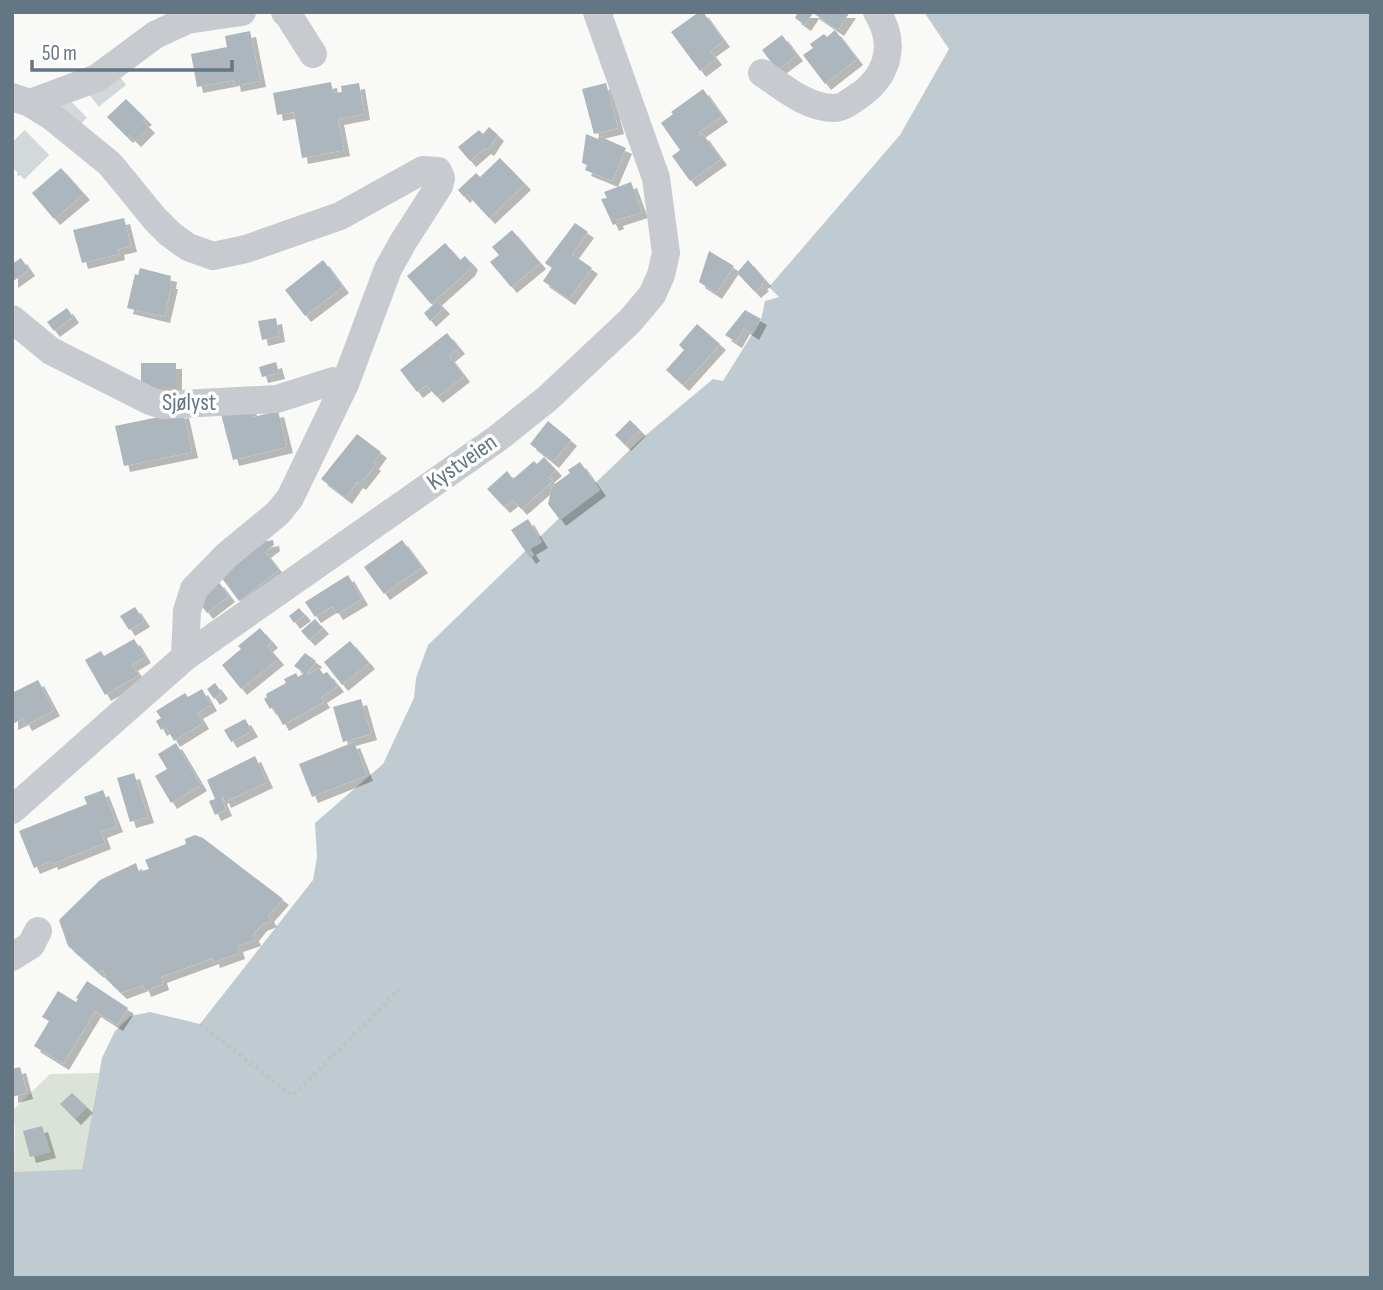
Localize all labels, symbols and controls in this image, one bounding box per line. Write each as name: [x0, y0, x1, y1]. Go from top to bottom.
scale bar: [32, 28, 231, 72]
text: 50 m: [42, 41, 77, 66]
street label: Sjølyst: [162, 388, 216, 417]
street label: Kystveien: [421, 428, 503, 496]

